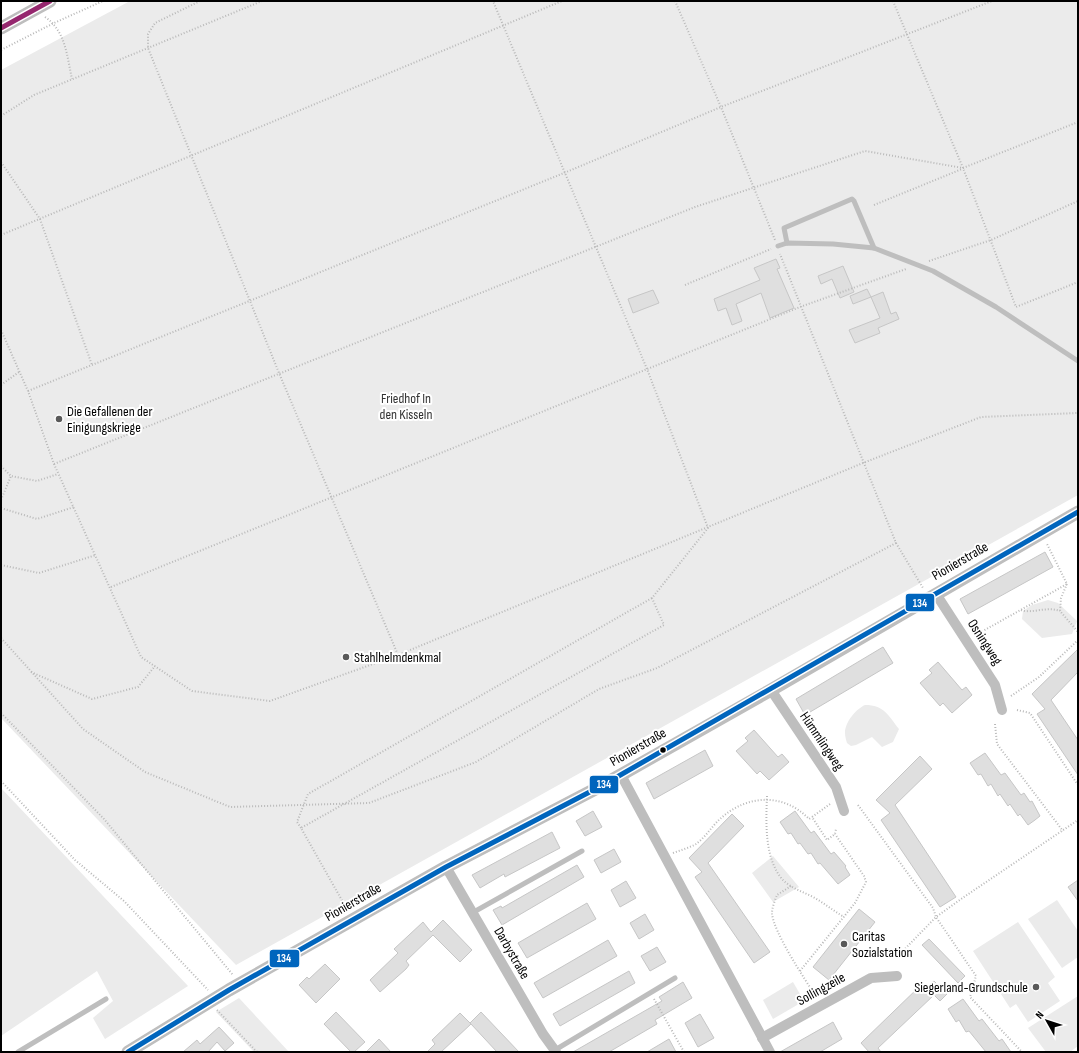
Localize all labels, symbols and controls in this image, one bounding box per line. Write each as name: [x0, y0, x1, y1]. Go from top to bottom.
park label: Friedhof In den Kisseln: [380, 390, 432, 423]
place label: Die Gefallenen der Einigungskriege: [67, 403, 152, 436]
marker: Die Gefallenen der Einigungskriege: [54, 414, 64, 424]
street label: Pionierstraße: [929, 538, 991, 584]
line badge: 134: [905, 593, 935, 612]
text: 134: [913, 597, 927, 610]
street label: Osningweg: [964, 616, 1006, 668]
place label: Stahlhelmdenkmal: [354, 649, 441, 666]
marker: Stahlhelmdenkmal: [341, 652, 351, 662]
street label: Hümmlingweg: [796, 709, 848, 774]
street label: Pionierstraße: [607, 724, 669, 770]
unlabelled marker: [658, 745, 668, 755]
line badge: 134: [589, 775, 619, 794]
text: 134: [597, 778, 611, 791]
street label: Pionierstraße: [322, 879, 384, 925]
street label: Darbystraße: [490, 924, 534, 982]
place label: Caritas Sozialstation: [852, 928, 913, 961]
marker: Caritas Sozialstation: [839, 939, 849, 949]
line badge: 134: [269, 949, 300, 968]
text: 134: [277, 952, 291, 965]
street label: Sollingzeile: [794, 969, 848, 1009]
place label: Siegerland-Grundschule: [914, 979, 1028, 996]
marker: Siegerland-Grundschule: [1031, 982, 1041, 992]
north arrow: [1027, 1001, 1067, 1041]
text: N: [1033, 1009, 1047, 1021]

